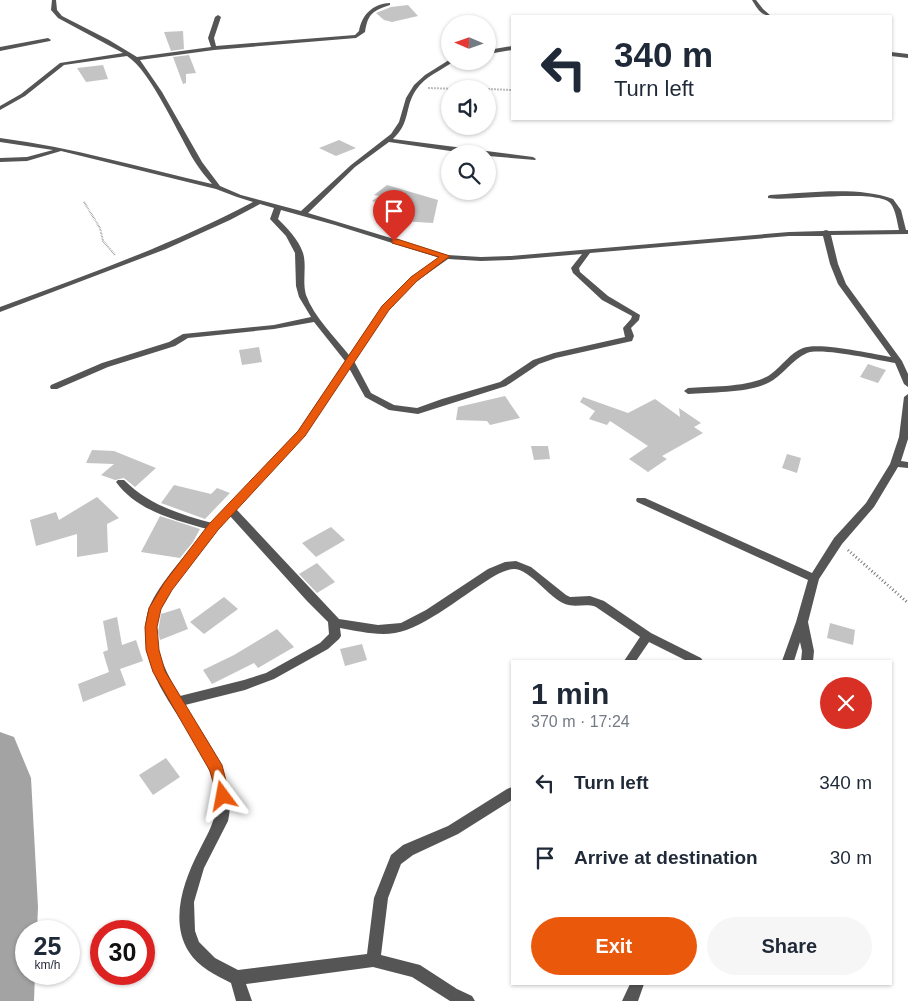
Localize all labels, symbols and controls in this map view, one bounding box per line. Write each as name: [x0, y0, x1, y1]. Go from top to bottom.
north arrow: [441, 15, 496, 70]
map controls: [441, 15, 496, 200]
icon: left: [531, 35, 596, 100]
text: 340 m: [614, 35, 713, 74]
text: Turn left: [614, 76, 694, 101]
button: sound: [441, 80, 496, 135]
button: search: [441, 145, 496, 200]
pin: [373, 190, 415, 241]
icon: arrive: [380, 197, 408, 225]
text: 1 min: [531, 677, 609, 710]
button: close: [820, 677, 872, 729]
text: 370 m · 17:24: [531, 713, 630, 730]
position arrow: [196, 769, 248, 821]
icon: left: [531, 769, 559, 797]
text: Turn left: [574, 772, 649, 793]
text: 340 m: [819, 772, 872, 793]
icon: arrive: [531, 844, 559, 872]
text: Arrive at destination: [574, 847, 758, 868]
text: 30 m: [830, 847, 872, 868]
button: Exit: [531, 917, 697, 975]
button: Share: [707, 917, 872, 975]
speed limit sign: 30: [90, 920, 155, 985]
text: 25: [34, 932, 61, 960]
text: km/h: [34, 958, 61, 972]

